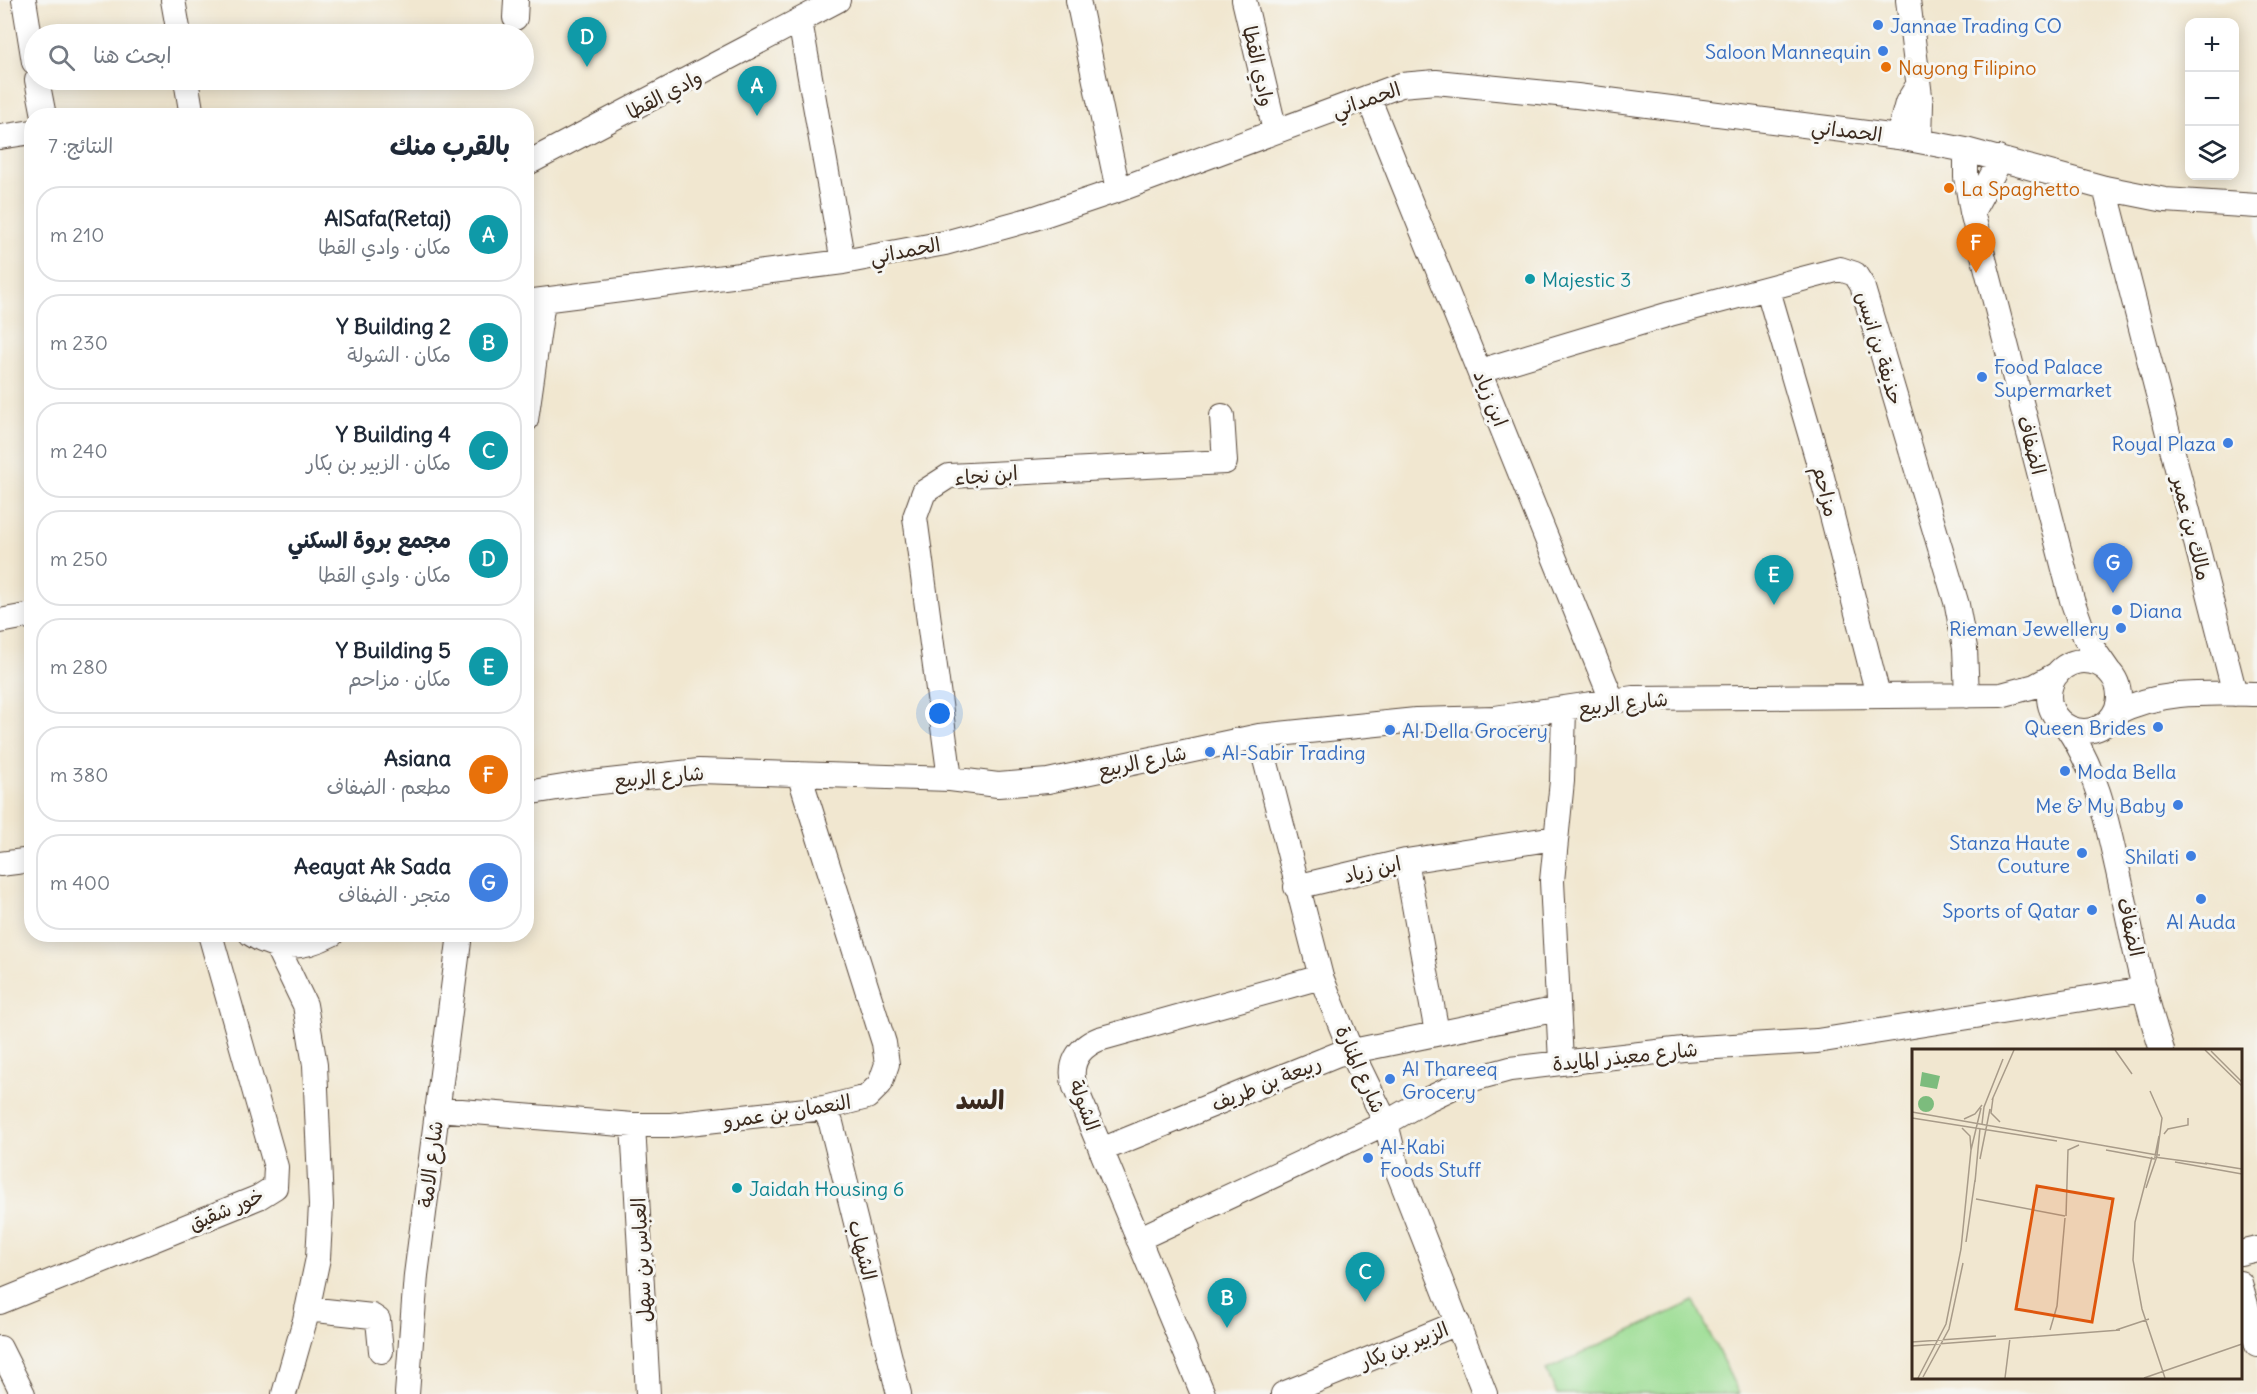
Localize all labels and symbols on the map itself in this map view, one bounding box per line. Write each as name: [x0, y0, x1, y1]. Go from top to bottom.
place label: Jannae Trading CO: [1890, 13, 2062, 38]
pin: D: [568, 17, 606, 67]
marker: Jannae Trading CO: [1871, 18, 1885, 32]
street label: وادي القطا: [1235, 23, 1280, 109]
place label: Saloon Mannequin: [1705, 39, 1871, 64]
marker: Saloon Mannequin: [1876, 44, 1890, 58]
place label: Nayong Filipino: [1898, 55, 2037, 80]
marker: Nayong Filipino: [1879, 60, 1893, 74]
street label: وادي القطا: [622, 64, 707, 127]
pin: A: [738, 66, 777, 116]
street label: الحمداني: [1328, 76, 1406, 128]
street label: الحمداني: [1809, 113, 1884, 153]
place label: La Spaghetto: [1961, 176, 2080, 201]
marker: La Spaghetto: [1942, 181, 1956, 195]
pin: F: [1956, 224, 1996, 273]
street label: الحمداني: [868, 231, 943, 275]
place label: Majestic 3: [1542, 267, 1631, 292]
marker: Majestic 3: [1523, 272, 1537, 286]
street label: حذيفة بن انيس: [1851, 288, 1909, 408]
place label: Food Palace Supermarket: [1994, 354, 2112, 402]
street label: ابن زياد: [1468, 366, 1514, 430]
marker: Food Palace Supermarket: [1975, 370, 1989, 384]
street label: الضفاف: [2012, 413, 2052, 477]
place label: Royal Plaza: [2111, 431, 2216, 456]
marker: Royal Plaza: [2221, 436, 2235, 450]
street label: ابن نجاء: [953, 460, 1019, 490]
street label: مزاحم: [1804, 463, 1844, 520]
street label: مالك بن عمير: [2166, 471, 2217, 583]
pin: G: [2094, 544, 2132, 593]
pin: E: [1754, 556, 1794, 605]
place label: Diana: [2129, 598, 2182, 623]
marker: Diana: [2110, 603, 2124, 617]
place label: Rieman Jewellery: [1949, 616, 2109, 641]
marker: Rieman Jewellery: [2114, 621, 2128, 635]
street label: شارع الربيع: [1577, 686, 1669, 723]
your location: [925, 699, 954, 728]
place label: Queen Brides: [2024, 715, 2146, 740]
place label: Al Della Grocery: [1402, 718, 1548, 743]
marker: Queen Brides: [2151, 720, 2165, 734]
marker: Al Della Grocery: [1383, 723, 1397, 737]
street label: شارع الربيع: [1095, 739, 1189, 786]
place label: Al-Sabir Trading: [1222, 740, 1366, 765]
marker: Al-Sabir Trading: [1203, 745, 1217, 759]
place label: Moda Bella: [2077, 759, 2177, 784]
street label: شارع الربيع: [613, 760, 705, 795]
marker: Moda Bella: [2058, 764, 2072, 778]
place label: Me & My Baby: [2035, 793, 2166, 818]
marker: Me & My Baby: [2171, 798, 2185, 812]
place label: Stanza Haute Couture: [1949, 830, 2070, 878]
place label: Shilati: [2125, 844, 2179, 869]
marker: Stanza Haute Couture: [2075, 846, 2089, 860]
marker: Shilati: [2184, 849, 2198, 863]
street label: ابن زياد: [1341, 850, 1403, 888]
marker: Al Auda: [2194, 892, 2208, 906]
street label: الضفاف: [2112, 895, 2150, 959]
place label: Sports of Qatar: [1942, 898, 2080, 923]
marker: Sports of Qatar: [2085, 903, 2099, 917]
place label: Al Auda: [2166, 909, 2236, 934]
street label: شارع المنارة: [1329, 1021, 1391, 1117]
street label: شارع معيذر المايدة: [1551, 1036, 1699, 1078]
inset map: [1912, 1049, 2242, 1379]
street label: ربيعة بن طريف: [1207, 1050, 1325, 1116]
place label: Al Thareeq Grocery: [1402, 1056, 1498, 1104]
marker: Al Thareeq Grocery: [1383, 1072, 1397, 1086]
street label: الشولة: [1063, 1076, 1106, 1134]
district label: السد: [956, 1083, 1004, 1116]
street label: النعمان بن عمرو: [719, 1089, 853, 1134]
street label: شارع الامة: [412, 1119, 450, 1209]
place label: Al-Kabi Foods Stuff: [1380, 1134, 1481, 1182]
marker: Al-Kabi Foods Stuff: [1361, 1151, 1375, 1165]
place label: Jaidah Housing 6: [749, 1176, 904, 1201]
marker: Jaidah Housing 6: [730, 1181, 744, 1195]
street label: خور شقيق: [185, 1182, 267, 1236]
street label: العباس بن سهل: [625, 1197, 657, 1323]
street label: الشهاب: [843, 1217, 883, 1283]
pin: C: [1346, 1252, 1384, 1302]
pin: B: [1208, 1278, 1246, 1328]
street label: الزبير بن بكار: [1354, 1316, 1452, 1375]

